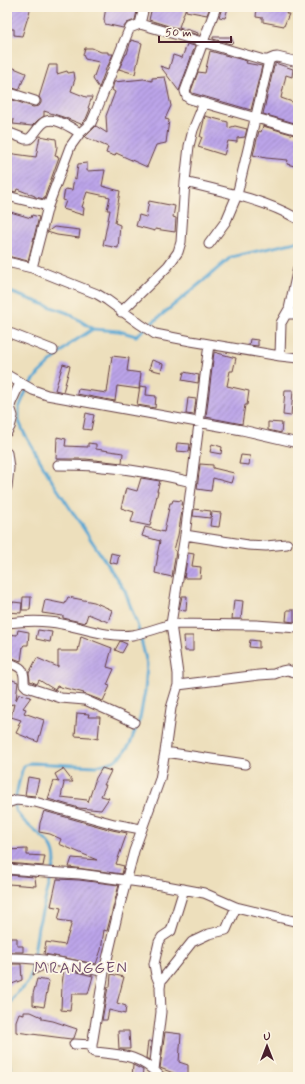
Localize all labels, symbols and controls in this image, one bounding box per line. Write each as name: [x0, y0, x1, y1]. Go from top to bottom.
scale bar: [159, 18, 231, 44]
text: 50 m: [165, 25, 192, 41]
district label: MRANGGEN: [34, 958, 128, 979]
north arrow: [247, 1026, 287, 1066]
text: U: [263, 1030, 271, 1044]

